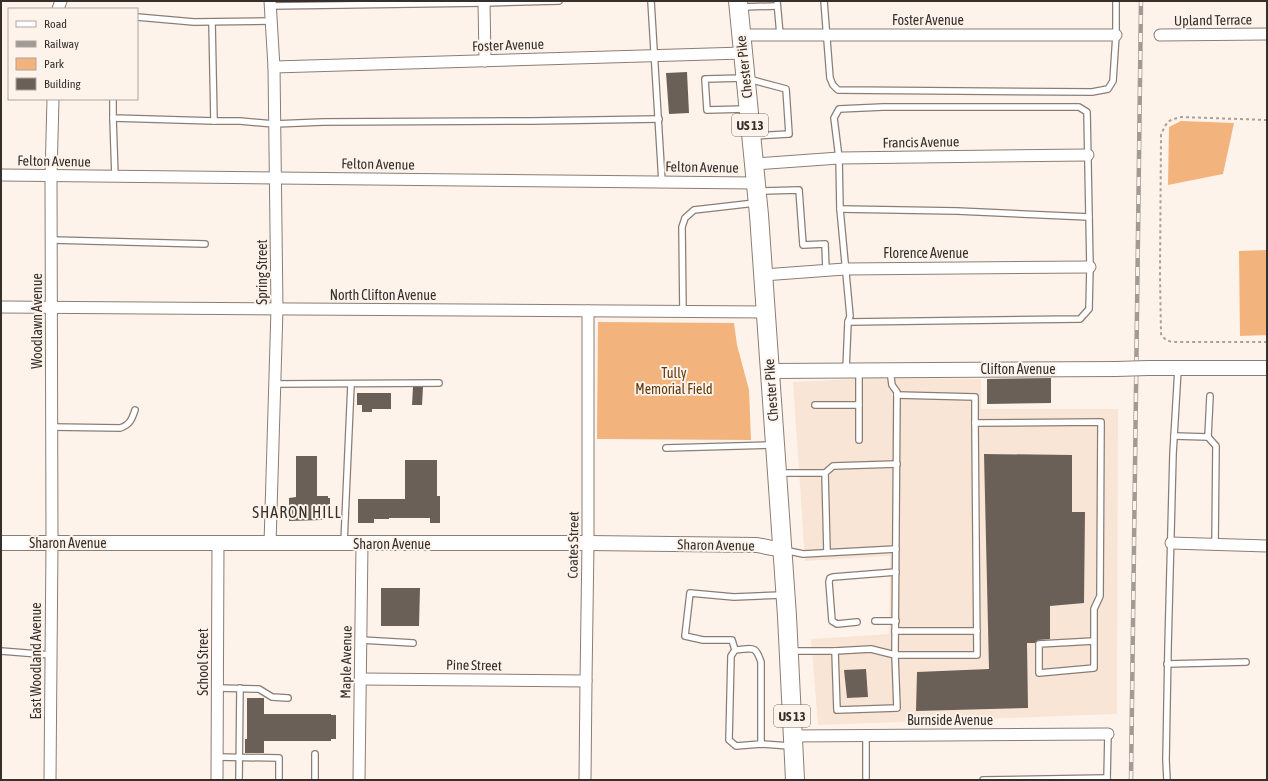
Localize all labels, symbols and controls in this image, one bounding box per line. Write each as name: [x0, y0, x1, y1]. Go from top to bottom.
legend: [8, 8, 138, 100]
street label: Upland Terrace: [1174, 11, 1252, 29]
street label: Foster Avenue: [892, 12, 964, 28]
text: Road: [44, 17, 67, 31]
street label: Chester Pike: [733, 35, 755, 99]
street label: Foster Avenue: [472, 36, 544, 54]
text: Railway: [44, 37, 79, 51]
text: Park: [44, 57, 65, 71]
text: Building: [44, 77, 82, 91]
road number: US 13: [732, 114, 768, 136]
street label: Francis Avenue: [883, 133, 959, 151]
street label: Felton Avenue: [17, 152, 91, 170]
street label: Felton Avenue: [341, 155, 415, 173]
street label: Felton Avenue: [665, 158, 739, 176]
street label: Spring Street: [254, 239, 270, 305]
street label: Florence Avenue: [883, 245, 969, 261]
street label: Woodlawn Avenue: [29, 273, 45, 369]
street label: North Clifton Avenue: [330, 287, 436, 303]
street label: Chester Pike: [761, 358, 781, 422]
street label: Clifton Avenue: [980, 361, 1056, 377]
park label: Tully Memorial Field: [635, 365, 713, 397]
district label: SHARON HILL: [252, 503, 342, 521]
street label: Coates Street: [564, 511, 582, 579]
street label: Sharon Avenue: [29, 535, 107, 551]
street label: Sharon Avenue: [353, 536, 431, 552]
street label: Sharon Avenue: [677, 536, 755, 554]
street label: East Woodland Avenue: [28, 602, 44, 720]
street label: Maple Avenue: [337, 625, 355, 699]
street label: School Street: [195, 628, 211, 696]
street label: Pine Street: [446, 657, 502, 673]
road number: US 13: [774, 705, 810, 727]
street label: Burnside Avenue: [907, 712, 993, 728]

